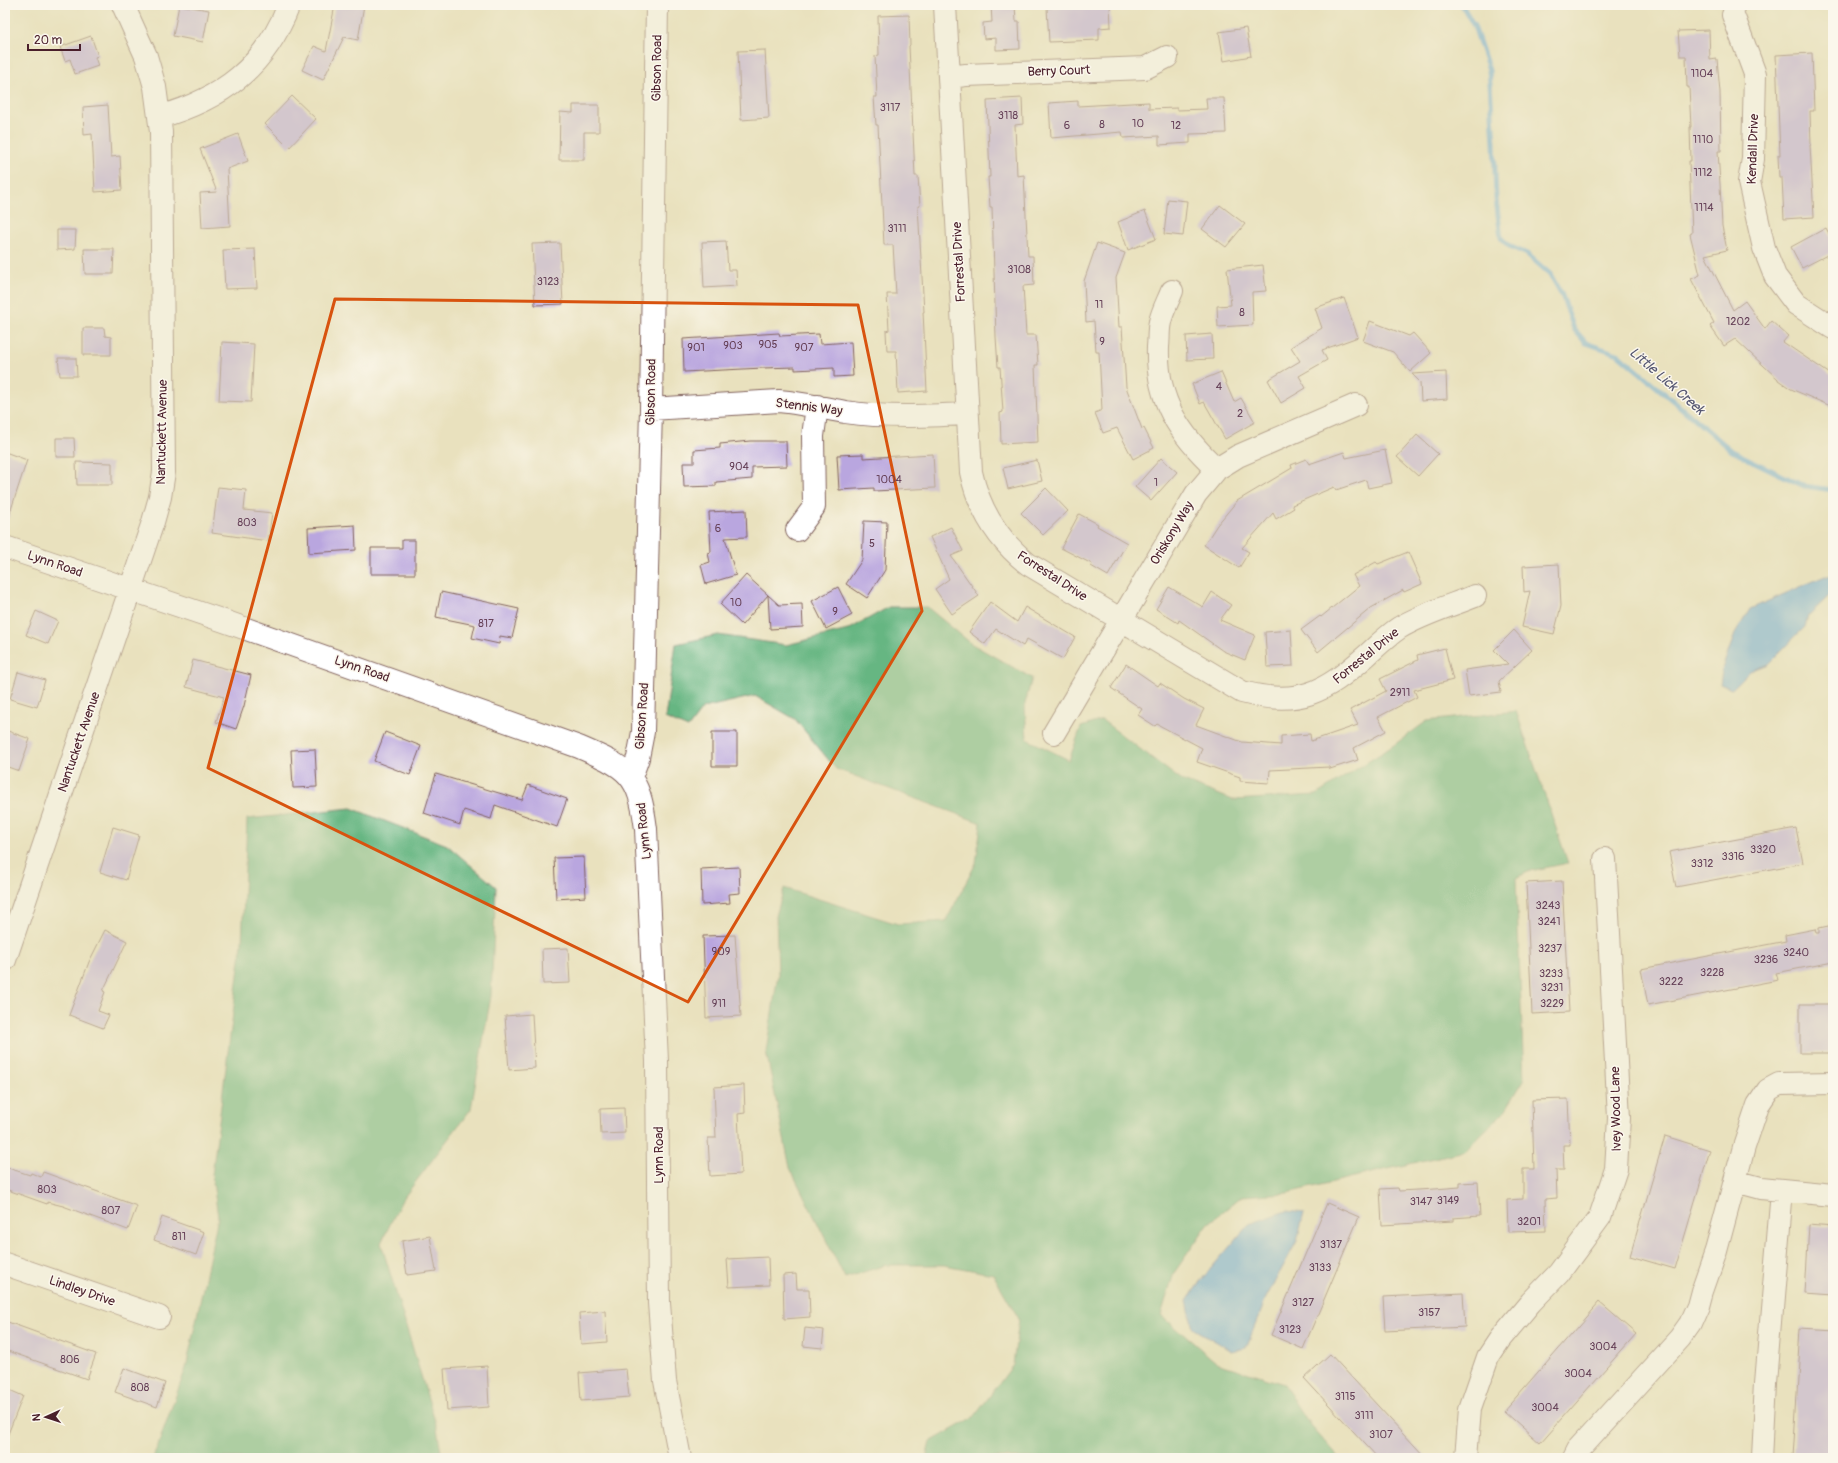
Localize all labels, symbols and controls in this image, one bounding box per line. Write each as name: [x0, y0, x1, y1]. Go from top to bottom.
scale bar: [28, 26, 80, 52]
text: 20 m: [34, 33, 63, 48]
street label: Gibson Road: [648, 34, 666, 102]
street label: Berry Court: [1027, 62, 1091, 80]
house number: 1104: [1691, 67, 1714, 80]
house number: 3117: [880, 101, 900, 114]
house number: 3118: [998, 109, 1019, 122]
street label: Kendall Drive: [1744, 113, 1762, 185]
house number: 10: [1132, 117, 1144, 130]
house number: 8: [1099, 118, 1105, 131]
house number: 6: [1064, 119, 1070, 132]
house number: 12: [1171, 119, 1181, 132]
house number: 1110: [1693, 133, 1713, 146]
house number: 1112: [1693, 166, 1713, 179]
house number: 1114: [1694, 201, 1714, 214]
street label: Forrestal Drive: [949, 221, 969, 303]
house number: 3111: [887, 222, 907, 235]
house number: 3108: [1007, 263, 1031, 276]
house number: 3123: [537, 275, 559, 288]
house number: 11: [1095, 298, 1103, 311]
house number: 8: [1239, 306, 1245, 319]
house number: 1202: [1726, 315, 1750, 328]
house number: 9: [1099, 335, 1105, 348]
house number: 905: [758, 338, 778, 351]
house number: 903: [723, 339, 743, 352]
house number: 901: [687, 341, 705, 354]
house number: 907: [795, 341, 814, 354]
water label: Little Lick Creek: [1626, 344, 1709, 419]
street label: Gibson Road: [642, 358, 660, 426]
street label: Nantuckett Avenue: [153, 379, 171, 485]
house number: 4: [1216, 380, 1223, 393]
street label: Stennis Way: [775, 395, 844, 419]
house number: 2: [1237, 407, 1243, 420]
house number: 904: [729, 460, 749, 473]
house number: 1004: [876, 473, 902, 486]
house number: 1: [1154, 476, 1158, 489]
street label: Oriskony Way: [1147, 498, 1197, 568]
house number: 803: [237, 516, 257, 529]
house number: 6: [715, 522, 721, 535]
house number: 5: [869, 537, 875, 550]
street label: Lynn Road: [25, 547, 85, 581]
street label: Forrestal Drive: [1014, 547, 1091, 605]
house number: 10: [730, 596, 742, 609]
house number: 9: [832, 605, 838, 618]
house number: 817: [478, 617, 494, 630]
street label: Forrestal Drive: [1330, 624, 1403, 688]
street label: Lynn Road: [332, 652, 392, 686]
street label: Gibson Road: [632, 682, 652, 750]
house number: 2911: [1390, 686, 1410, 699]
street label: Nantuckett Avenue: [54, 689, 104, 794]
street label: Lynn Road: [633, 802, 655, 860]
house number: 3320: [1750, 843, 1776, 856]
house number: 3316: [1722, 850, 1744, 863]
house number: 3312: [1691, 857, 1713, 870]
house number: 3243: [1536, 899, 1560, 912]
house number: 3241: [1538, 915, 1560, 928]
house number: 3237: [1538, 942, 1562, 955]
house number: 909: [712, 945, 731, 958]
house number: 3240: [1783, 946, 1809, 959]
house number: 3236: [1754, 953, 1778, 966]
house number: 3228: [1700, 966, 1724, 979]
house number: 3233: [1539, 967, 1563, 980]
house number: 3222: [1659, 975, 1683, 988]
house number: 3231: [1541, 981, 1563, 994]
house number: 911: [712, 997, 726, 1010]
house number: 3229: [1540, 997, 1564, 1010]
street label: Ivey Wood Lane: [1607, 1066, 1625, 1152]
street label: Lynn Road: [651, 1126, 667, 1184]
house number: 803: [37, 1183, 57, 1196]
house number: 3149: [1437, 1194, 1460, 1207]
house number: 3147: [1410, 1195, 1432, 1208]
house number: 807: [102, 1204, 121, 1217]
house number: 3201: [1517, 1215, 1541, 1228]
house number: 811: [172, 1230, 186, 1243]
house number: 3137: [1320, 1238, 1342, 1251]
house number: 3133: [1309, 1261, 1331, 1274]
street label: Lindley Drive: [47, 1272, 118, 1310]
house number: 3127: [1292, 1296, 1314, 1309]
house number: 3157: [1418, 1306, 1440, 1319]
house number: 3123: [1279, 1323, 1301, 1336]
house number: 3004: [1589, 1340, 1617, 1353]
house number: 806: [60, 1353, 80, 1366]
house number: 3004: [1564, 1367, 1592, 1380]
house number: 808: [131, 1381, 150, 1394]
house number: 3115: [1335, 1390, 1355, 1403]
north arrow: [26, 1397, 66, 1437]
house number: 3004: [1531, 1401, 1559, 1414]
house number: 3111: [1354, 1409, 1374, 1422]
text: N: [30, 1413, 43, 1422]
house number: 3107: [1369, 1428, 1393, 1441]

